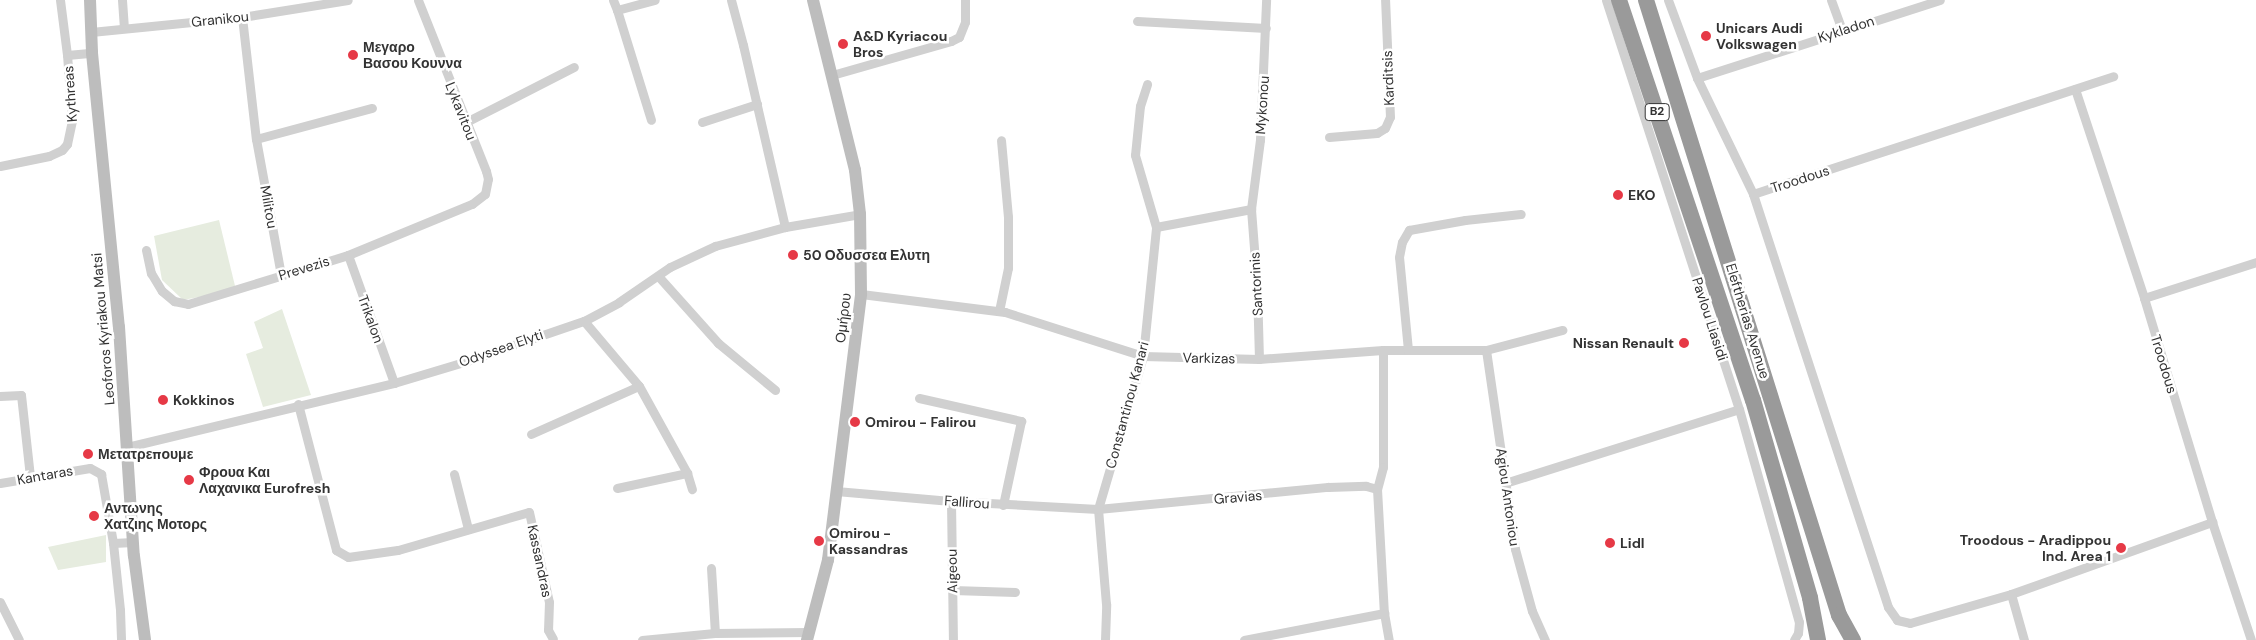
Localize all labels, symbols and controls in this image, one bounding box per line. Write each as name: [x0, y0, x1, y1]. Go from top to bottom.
street label: Granikou: [190, 8, 250, 30]
street label: Kykladon: [1816, 12, 1876, 46]
place label: Unicars Audi Volkswagen: [1716, 20, 1803, 52]
place label: A&D Kyriacou Bros: [853, 28, 947, 60]
marker: Unicars Audi Volkswagen: [1700, 30, 1712, 42]
marker: A&D Kyriacou Bros: [837, 38, 849, 50]
place label: Μεγαρο Βασου Κουννα: [363, 39, 462, 72]
marker: Μεγαρο Βασου Κουννα: [347, 49, 359, 61]
street label: Karditsis: [1379, 50, 1397, 106]
street label: Kythreas: [60, 65, 80, 123]
street label: Mykonou: [1252, 75, 1272, 135]
street label: Lykavitou: [442, 80, 480, 142]
road number: B2: [1644, 102, 1670, 121]
street label: Troodous: [1769, 162, 1831, 196]
street label: Militou: [257, 184, 281, 230]
place label: EKO: [1628, 187, 1656, 203]
marker: EKO: [1612, 189, 1624, 201]
place label: 50 Οδυσσεα Ελυτη: [803, 247, 930, 263]
marker: 50 Οδυσσεα Ελυτη: [787, 249, 799, 261]
street label: Santorinis: [1246, 251, 1266, 317]
street label: Leoforos Kyriakou Matsi: [88, 252, 118, 406]
street label: Prevezis: [276, 252, 332, 284]
street label: Eleftherias Avenue: [1722, 261, 1774, 381]
street label: Pavlou Liasidi: [1689, 275, 1731, 363]
street label: Ομήρου: [832, 292, 854, 344]
street label: Trikalon: [355, 293, 387, 345]
street label: Odyssea Elyti: [457, 326, 545, 370]
street label: Troodous: [2147, 333, 2181, 395]
place label: Nissan Renault: [1573, 335, 1674, 351]
marker: Nissan Renault: [1678, 337, 1690, 349]
street label: Constantinou Kanari: [1102, 340, 1152, 470]
street label: Varkizas: [1182, 349, 1236, 367]
place label: Kokkinos: [173, 392, 235, 408]
marker: Kokkinos: [157, 394, 169, 406]
place label: Omirou - Falirou: [865, 414, 976, 430]
marker: Omirou - Falirou: [849, 416, 861, 428]
place label: Μετατρεπουμε: [98, 446, 193, 462]
street label: Agiou Antoniou: [1493, 447, 1523, 547]
marker: Μετατρεπουμε: [82, 448, 94, 460]
street label: Kantaras: [16, 462, 74, 488]
place label: Φρουα Και Λαχανικα Eurofresh: [199, 464, 330, 497]
marker: Φρουα Και Λαχανικα Eurofresh: [183, 474, 195, 486]
street label: Gravias: [1213, 487, 1263, 507]
street label: Fallirou: [944, 492, 990, 512]
place label: Αντωνης Χατζιης Μοτορς: [104, 500, 207, 532]
marker: Αντωνης Χατζιης Μοτορς: [88, 510, 100, 522]
street label: Kassandras: [524, 523, 556, 599]
place label: Omirou - Kassandras: [829, 525, 908, 558]
place label: Troodous - Aradippou Ind. Area 1: [1960, 532, 2111, 564]
marker: Omirou - Kassandras: [813, 535, 825, 547]
place label: Lidl: [1620, 535, 1645, 551]
marker: Lidl: [1604, 537, 1616, 549]
marker: Troodous - Aradippou Ind. Area 1: [2115, 542, 2127, 554]
street label: Aigeou: [943, 549, 961, 593]

